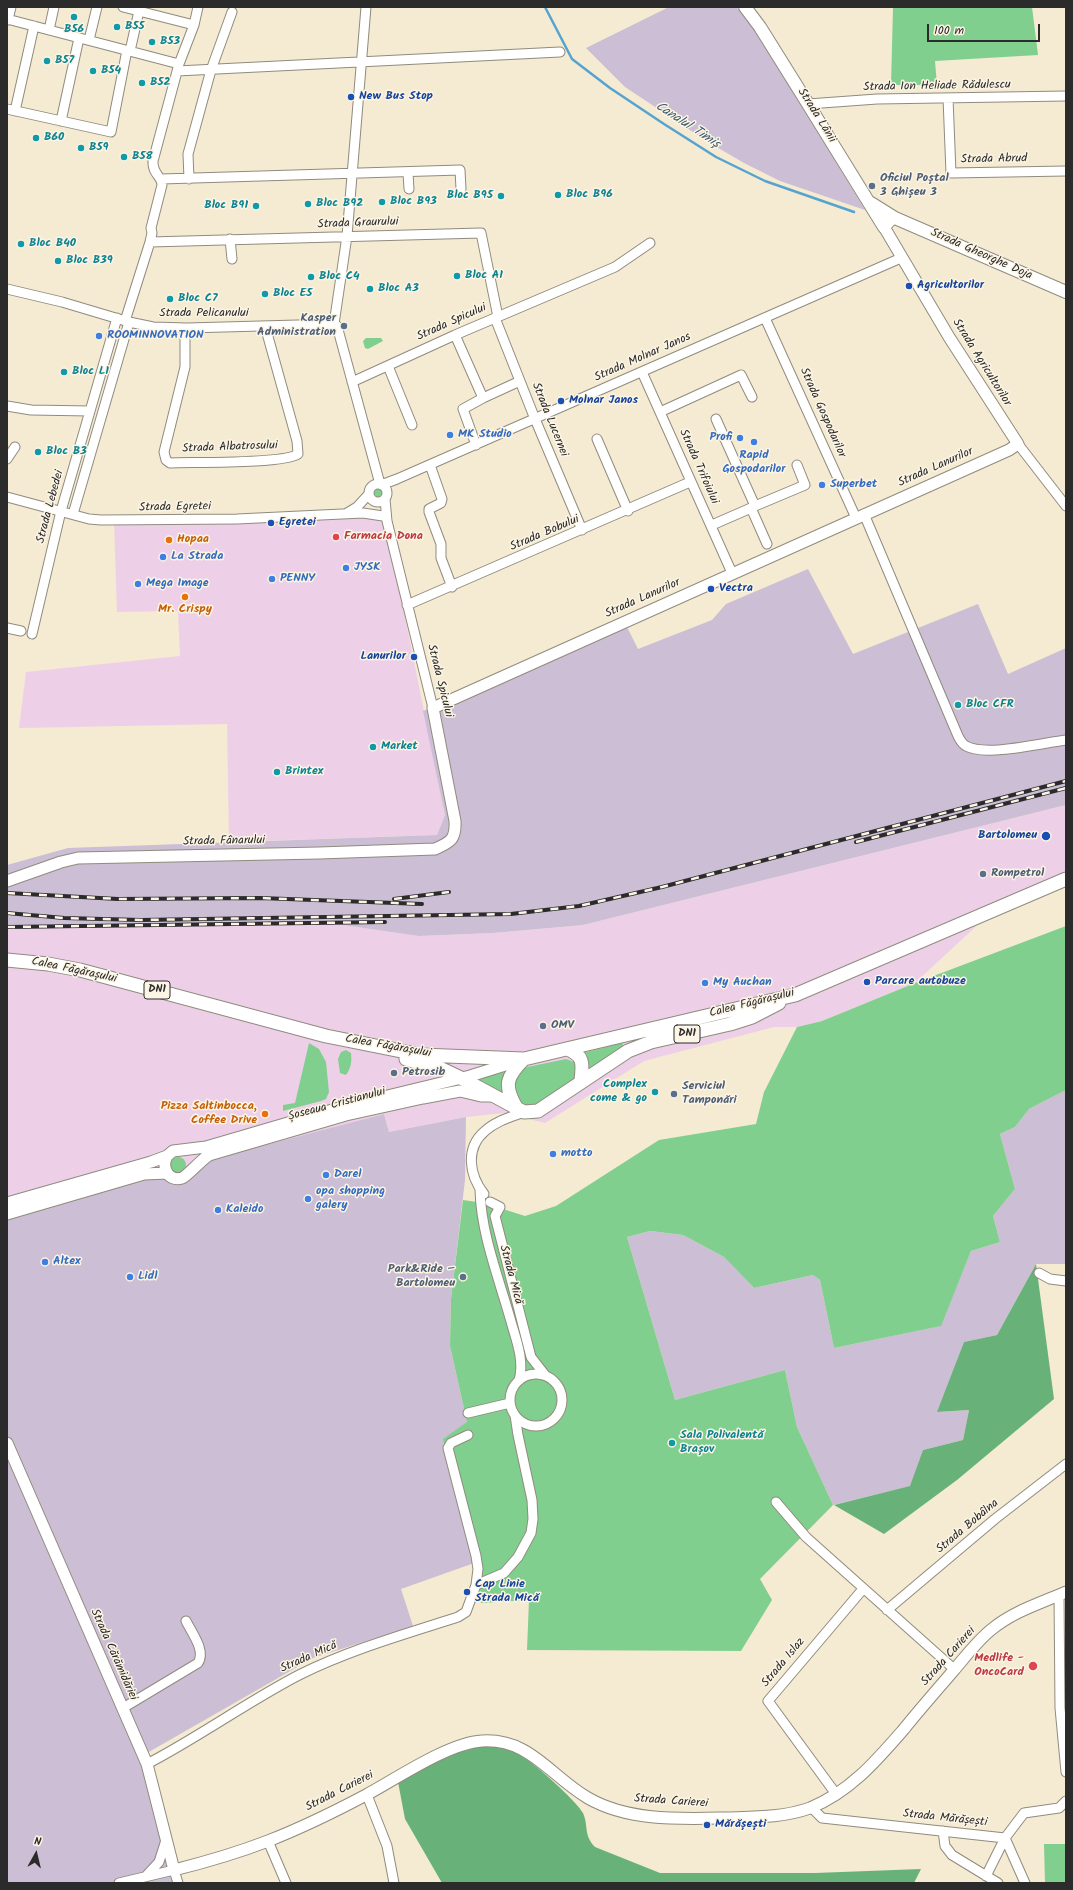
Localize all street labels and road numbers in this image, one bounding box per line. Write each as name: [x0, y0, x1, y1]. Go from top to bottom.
street label: Strada Ion Heliade Rădulescu: [863, 79, 1011, 95]
street label: Strada Lânii: [794, 86, 838, 146]
street label: Strada Abrud: [961, 152, 1027, 168]
street label: Strada Graurului: [317, 215, 399, 233]
street label: Strada Gheorghe Doja: [928, 226, 1034, 284]
street label: Strada Spicului: [415, 301, 489, 345]
street label: Strada Pelicanului: [159, 307, 249, 321]
street label: Strada Agricultorilor: [948, 317, 1014, 409]
street label: Strada Molnar Janos: [593, 330, 693, 386]
street label: Strada Gospodarilor: [796, 366, 848, 460]
street label: Strada Lucernei: [528, 381, 570, 459]
street label: Strada Trifoiului: [675, 427, 721, 507]
street label: Strada Albatrosului: [182, 439, 278, 457]
street label: Strada Lanurilor: [896, 445, 976, 491]
street label: Strada Lebedei: [34, 469, 68, 545]
street label: Strada Egretei: [139, 500, 211, 516]
street label: Strada Bobului: [508, 513, 582, 555]
street label: Strada Lanurilor: [603, 576, 683, 622]
street label: Strada Spicului: [423, 643, 455, 719]
street label: Strada Fânarului: [183, 834, 265, 850]
street label: Calea Făgărașului: [30, 955, 118, 987]
road number: DN1: [144, 981, 170, 999]
street label: Calea Făgărașului: [708, 986, 796, 1022]
road number: DN1: [674, 1025, 700, 1043]
street label: Calea Făgărașului: [344, 1032, 432, 1062]
street label: Șoseaua Cristianului: [287, 1085, 387, 1125]
street label: Strada Mică: [495, 1244, 525, 1306]
street label: Strada Bobâlna: [934, 1497, 1002, 1557]
street label: Strada Cărămidăriei: [86, 1607, 140, 1703]
street label: Strada Carierei: [919, 1625, 979, 1689]
street label: Strada Islaz: [759, 1635, 809, 1691]
street label: Strada Mică: [278, 1639, 340, 1677]
street label: Strada Carierei: [304, 1769, 376, 1815]
street label: Strada Carierei: [633, 1792, 709, 1812]
street label: Strada Mărășești: [902, 1807, 988, 1831]

